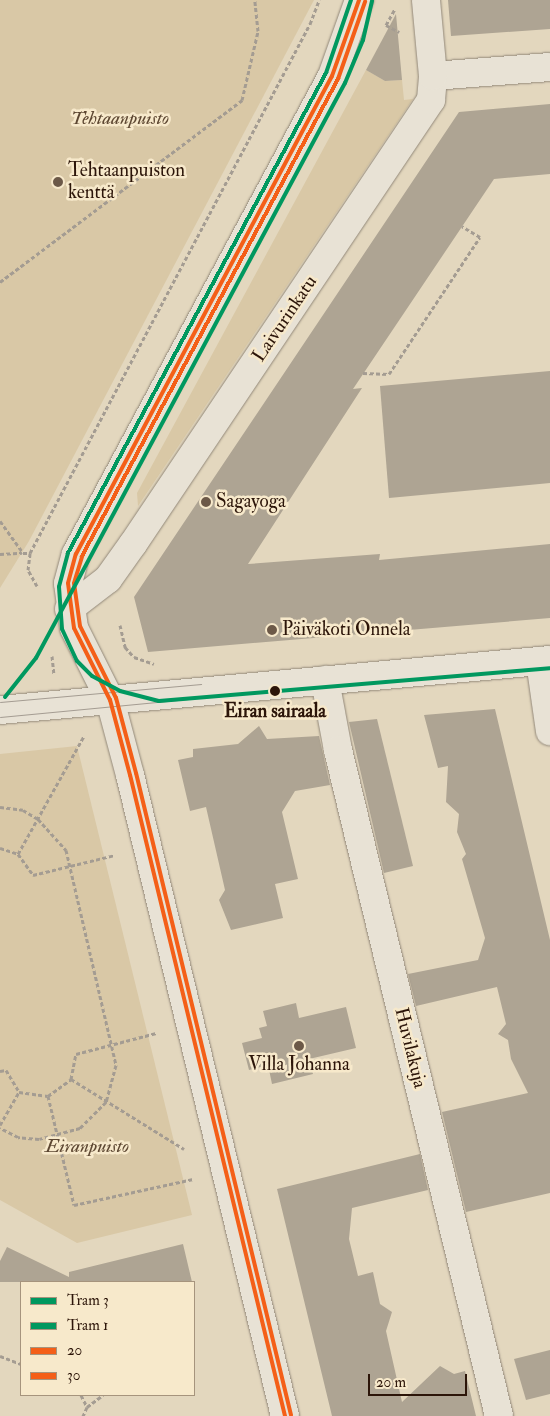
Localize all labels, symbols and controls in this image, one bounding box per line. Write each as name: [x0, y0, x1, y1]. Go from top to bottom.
park label: Tehtaanpuisto: [71, 108, 169, 130]
place label: Tehtaanpuiston kenttä: [68, 160, 185, 204]
marker: Tehtaanpuiston kenttä: [52, 176, 64, 188]
street label: Laivurinkatu: [248, 271, 322, 367]
place label: Sagayoga: [216, 491, 286, 513]
marker: Sagayoga: [200, 496, 212, 508]
place label: Päiväkoti Onnela: [282, 619, 411, 641]
marker: Päiväkoti Onnela: [266, 624, 278, 636]
marker: Eiran sairaala: [268, 684, 282, 698]
place label: Eiran sairaala: [224, 701, 326, 723]
street label: Huvilakuja: [389, 1005, 431, 1091]
marker: Villa Johanna: [293, 1040, 305, 1052]
place label: Villa Johanna: [248, 1054, 350, 1076]
park label: Eiranpuisto: [45, 1136, 129, 1158]
legend: [20, 1281, 195, 1396]
text: Tram 3: [67, 1291, 109, 1310]
text: Tram 1: [67, 1316, 108, 1335]
text: 20: [67, 1341, 82, 1360]
scale bar: [370, 1364, 469, 1396]
text: 30: [67, 1366, 80, 1385]
text: 20 m: [376, 1373, 406, 1392]

